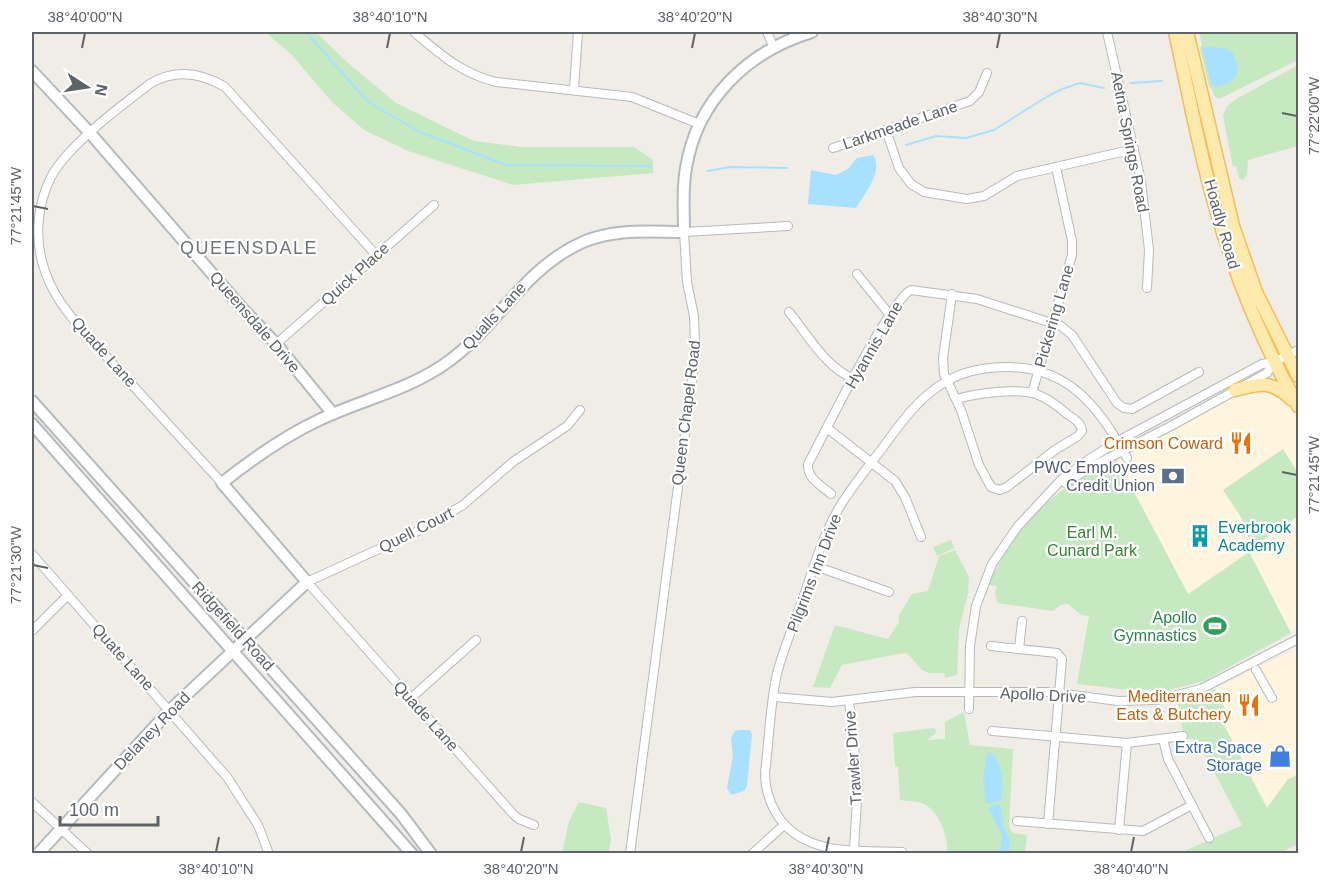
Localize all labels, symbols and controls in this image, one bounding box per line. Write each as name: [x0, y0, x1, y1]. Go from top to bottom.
text: 38°40'00"N: [47, 8, 123, 25]
text: 38°40'10"N: [352, 8, 428, 25]
text: 38°40'20"N: [657, 8, 733, 25]
text: 38°40'30"N: [962, 8, 1038, 25]
north arrow: [57, 57, 117, 117]
street label: Aetna Springs Road: [1108, 70, 1152, 214]
text: 77°22'00"W: [1305, 76, 1322, 155]
text: N: [92, 83, 111, 97]
street label: Larkmeade Lane: [840, 97, 960, 153]
text: 77°21'45"W: [7, 166, 24, 245]
street label: Hoadly Road: [1201, 177, 1243, 271]
district label: QUEENSDALE: [180, 238, 318, 258]
street label: Quick Place: [318, 239, 392, 309]
street label: Pickering Lane: [1031, 263, 1077, 369]
street label: Queensdale Drive: [207, 268, 303, 376]
street label: Qualls Lane: [459, 279, 529, 353]
street label: Hyannis Lane: [842, 298, 906, 392]
street label: Quade Lane: [68, 314, 140, 390]
street label: Queen Chapel Road: [669, 340, 703, 486]
restaurant icon: Crimson Coward: [1228, 430, 1254, 456]
place label: Crimson Coward: [1104, 435, 1223, 452]
text: 77°21'45"W: [1305, 435, 1322, 514]
place label: PWC Employees Credit Union: [1034, 459, 1155, 494]
bank icon: PWC Employees Credit Union: [1160, 463, 1186, 489]
street label: Quell Court: [376, 504, 456, 556]
street label: Pilgrims Inn Drive: [784, 511, 844, 635]
place label: Everbrook Academy: [1218, 519, 1292, 554]
building icon: Everbrook Academy: [1187, 523, 1213, 549]
park label: Earl M. Cunard Park: [1047, 524, 1138, 559]
text: 77°21'30"W: [7, 525, 24, 604]
street label: Ridgefield Road: [189, 578, 277, 674]
place label: Apollo Gymnastics: [1113, 609, 1197, 644]
sports icon: Apollo Gymnastics: [1202, 613, 1228, 639]
street label: Quate Lane: [89, 620, 157, 694]
street label: Quade Lane: [390, 678, 462, 754]
street label: Apollo Drive: [999, 684, 1087, 706]
place label: Mediterranean Eats & Butchery: [1116, 688, 1231, 723]
street label: Delaney Road: [111, 689, 193, 773]
restaurant icon: Mediterranean Eats & Butchery: [1236, 692, 1262, 718]
street label: Trawler Drive: [841, 710, 865, 806]
place label: Extra Space Storage: [1175, 739, 1262, 774]
shop icon: Extra Space Storage: [1267, 743, 1293, 769]
scale bar: [60, 789, 158, 827]
text: 100 m: [69, 800, 119, 820]
text: 38°40'10"N: [178, 860, 254, 877]
text: 38°40'20"N: [483, 860, 559, 877]
text: 38°40'30"N: [788, 860, 864, 877]
text: 38°40'40"N: [1093, 860, 1169, 877]

